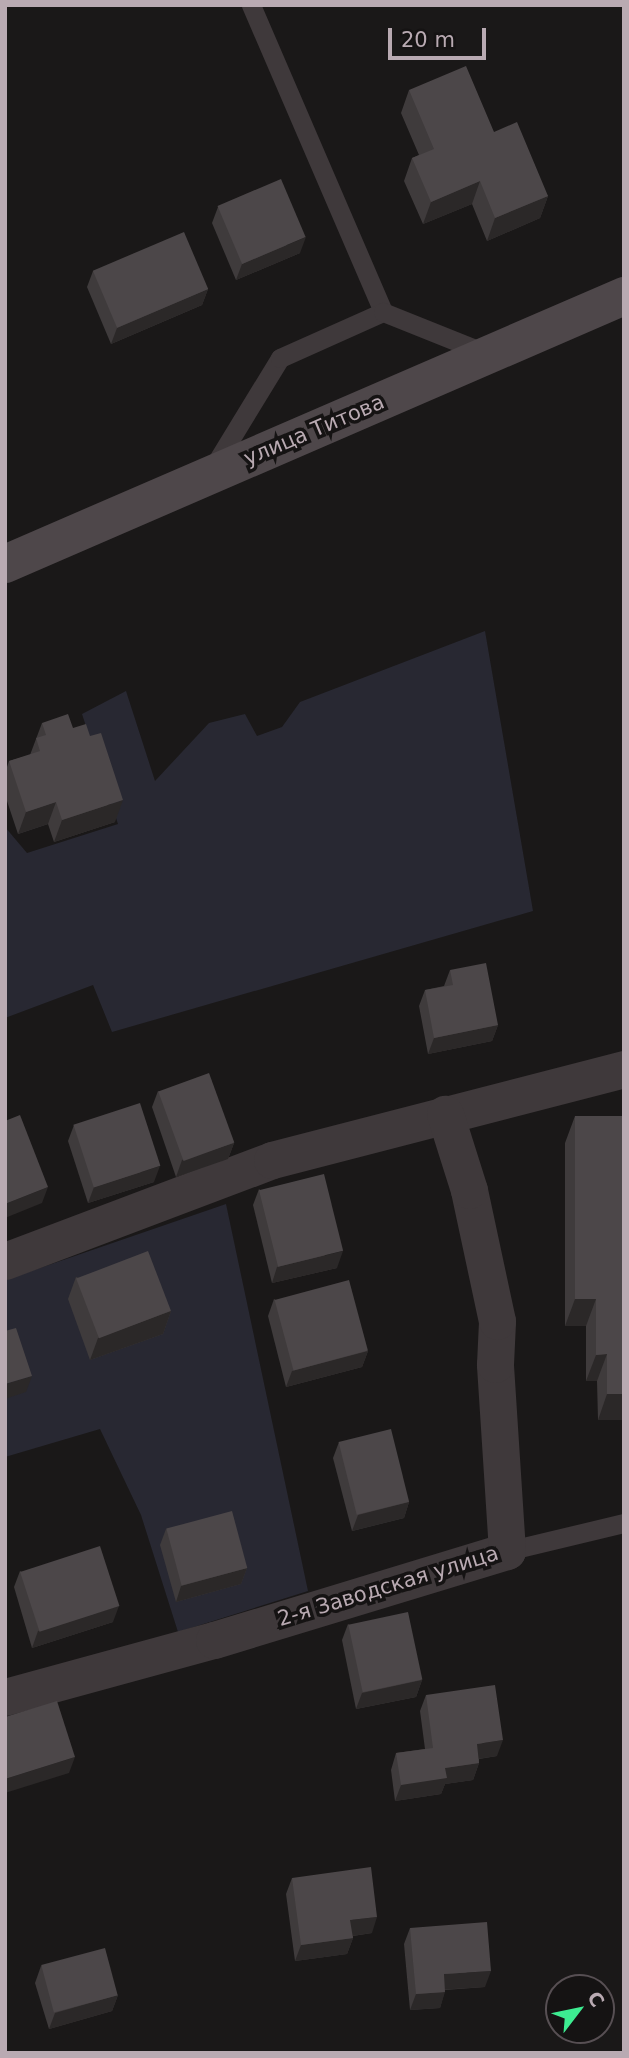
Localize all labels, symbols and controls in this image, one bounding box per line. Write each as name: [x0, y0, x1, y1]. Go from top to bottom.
scale bar: [391, 14, 489, 58]
text: 20 m: [401, 28, 455, 52]
street label: улица Титова: [240, 389, 388, 471]
street label: 2-я Заводская улица: [275, 1540, 501, 1632]
north arrow: [545, 1974, 615, 2044]
text: С: [583, 1987, 609, 2011]

